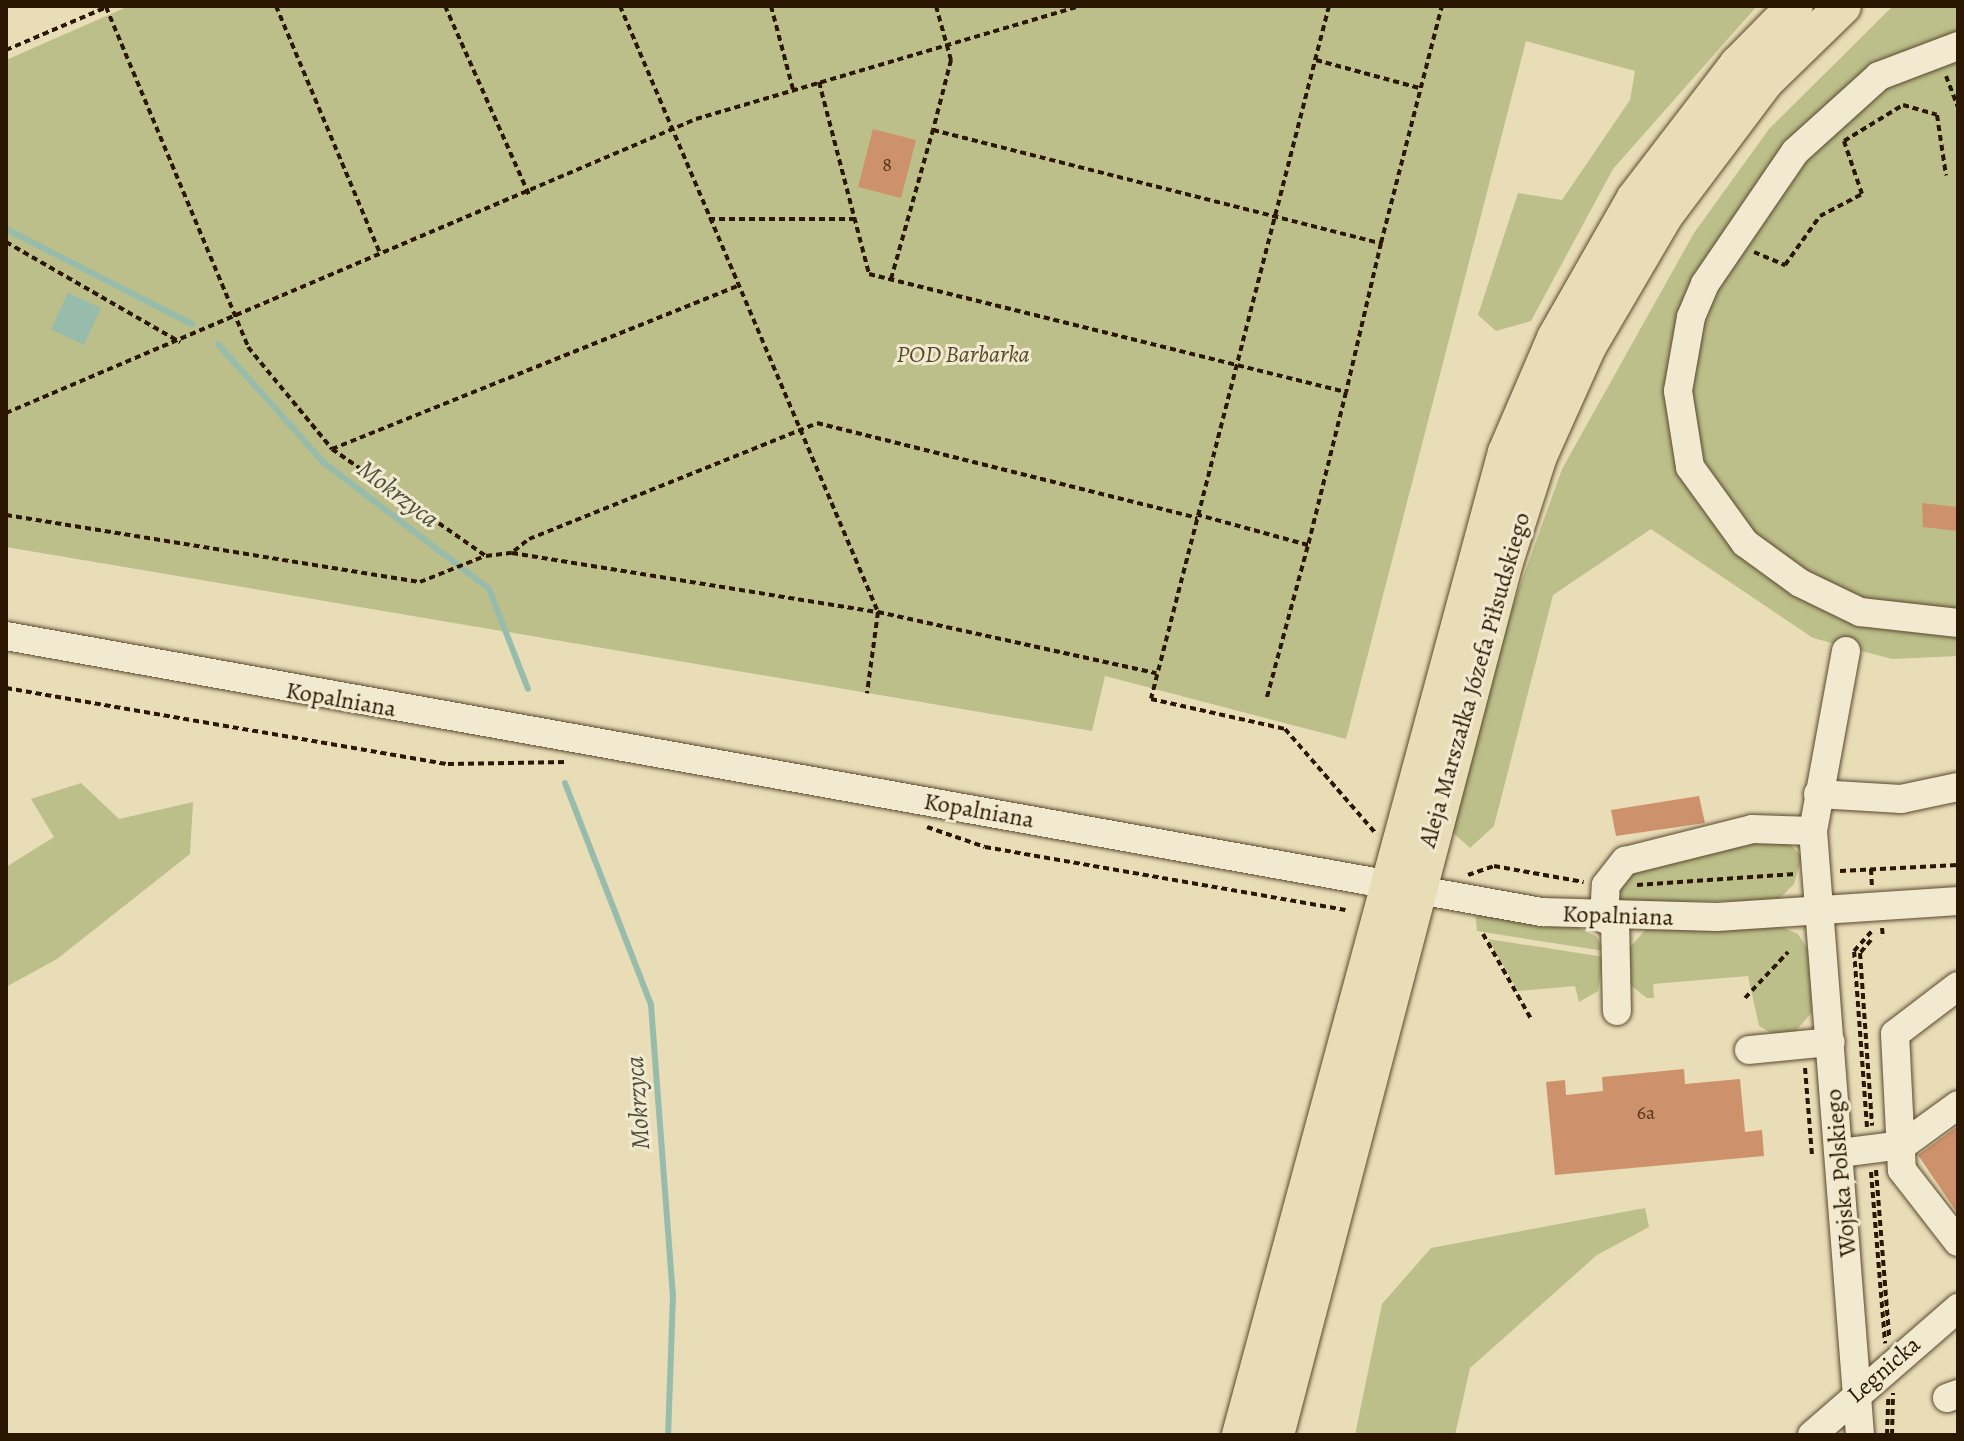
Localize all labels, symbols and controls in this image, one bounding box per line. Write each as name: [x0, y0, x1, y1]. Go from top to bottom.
house number: 8: [882, 152, 892, 176]
park label: POD Barbarka: [896, 341, 1030, 369]
water label: Mokrzyca: [351, 453, 445, 535]
street label: Aleja Marszałka Józefa Piłsudskiego: [1413, 509, 1537, 851]
street label: Kopalniana: [284, 676, 398, 724]
street label: Kopalniana: [922, 787, 1036, 835]
street label: Kopalniana: [1562, 900, 1674, 932]
water label: Mokrzyca: [619, 1055, 657, 1151]
street label: Wojska Polskiego: [1819, 1088, 1863, 1258]
house number: 6a: [1637, 1100, 1655, 1124]
street label: Legnicka: [1842, 1330, 1926, 1410]

